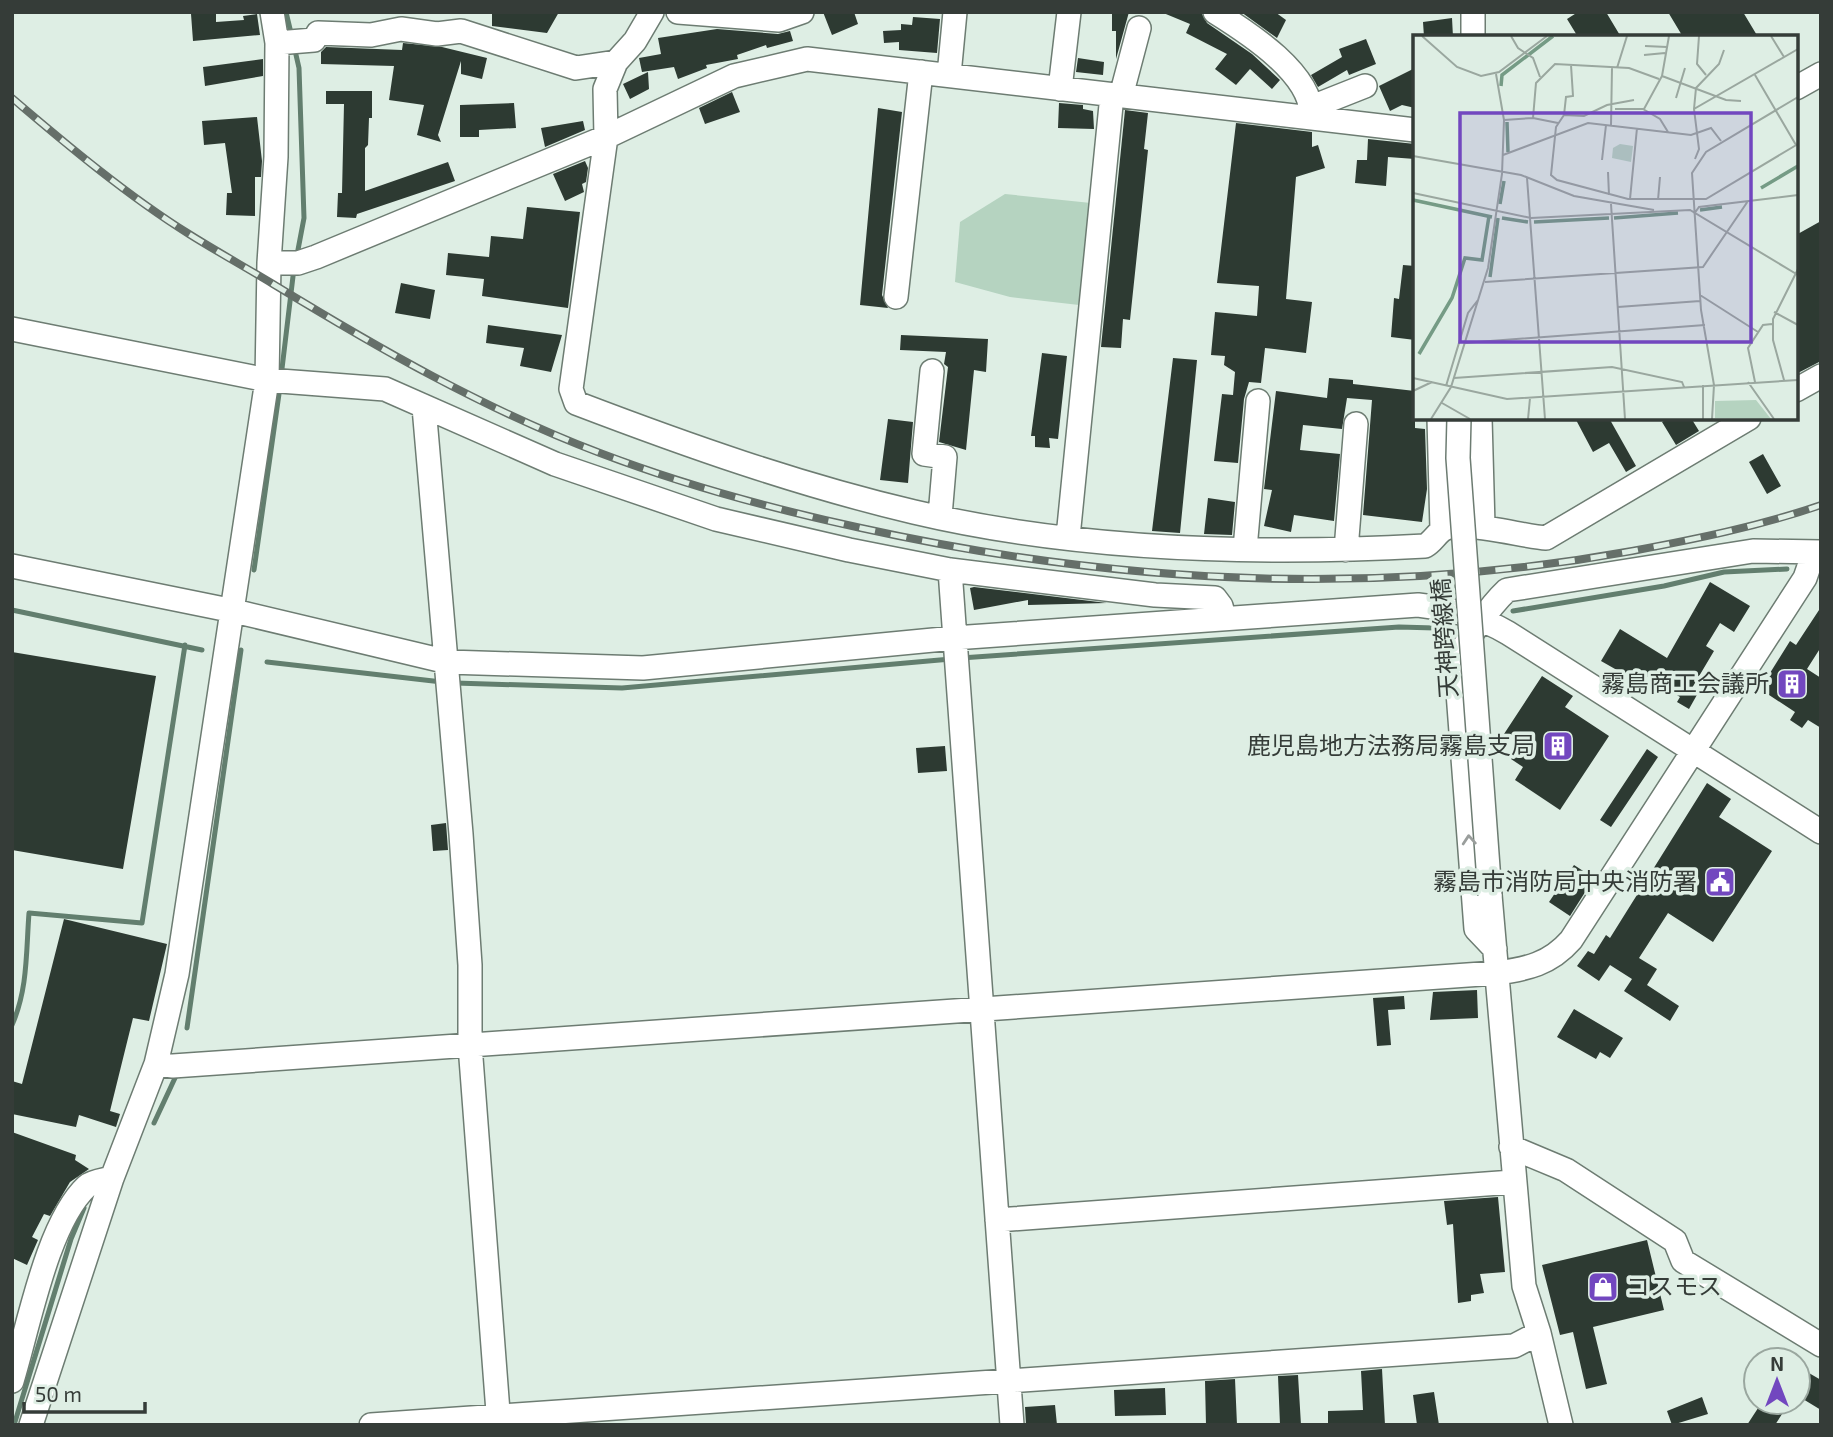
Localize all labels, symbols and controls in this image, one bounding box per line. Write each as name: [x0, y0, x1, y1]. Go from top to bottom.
inset map: [1413, 35, 1798, 420]
street label: 天神跨線橋: [1425, 577, 1462, 699]
building icon: 霧島商工会議所: [1775, 667, 1809, 701]
place label: 霧島商工会議所: [1601, 668, 1769, 697]
building icon: 鹿児島地方法務局霧島支局: [1541, 729, 1575, 763]
place label: 鹿児島地方法務局霧島支局: [1247, 730, 1535, 759]
one-way arrow: [1462, 834, 1477, 845]
public building icon: 霧島市消防局中央消防署: [1703, 865, 1737, 899]
place label: 霧島市消防局中央消防署: [1433, 866, 1697, 895]
shop icon: コスモス: [1586, 1270, 1620, 1304]
place label: コスモス: [1626, 1271, 1722, 1300]
north arrow: [1742, 1346, 1812, 1416]
text: N: [1770, 1352, 1784, 1375]
scale bar: [24, 1370, 145, 1414]
text: 50 m: [35, 1381, 82, 1406]

